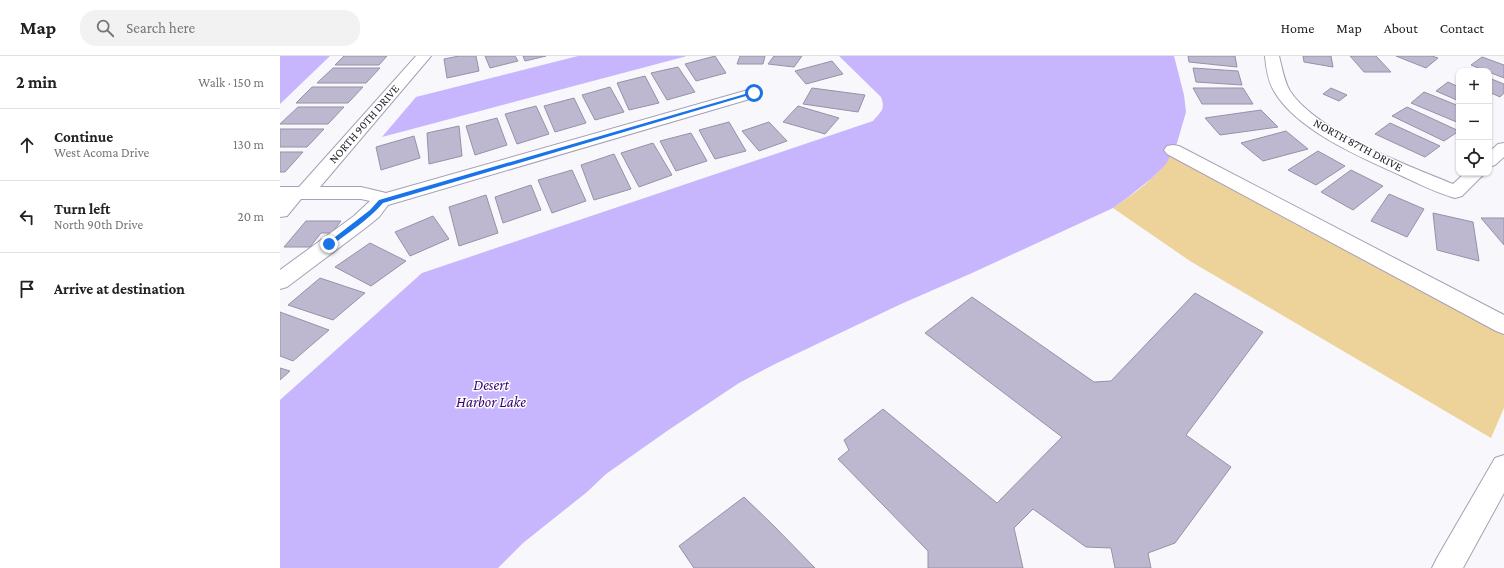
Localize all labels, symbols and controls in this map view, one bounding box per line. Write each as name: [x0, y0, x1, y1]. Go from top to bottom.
search box: [80, 10, 360, 46]
text: Map: [20, 17, 56, 38]
icon: search: [94, 17, 116, 39]
text: Search here: [126, 20, 195, 36]
text: Home: [1281, 20, 1314, 36]
text: Map: [1336, 20, 1362, 36]
text: About: [1384, 20, 1418, 36]
text: Contact: [1440, 20, 1484, 36]
map controls: [1456, 68, 1492, 176]
button: +: [1456, 68, 1492, 104]
text: 2 min: [16, 73, 57, 92]
text: Walk · 150 m: [198, 75, 264, 90]
street label: NORTH 90TH DRIVE: [326, 81, 402, 166]
route start: [745, 84, 763, 102]
button: −: [1456, 104, 1492, 140]
street label: NORTH 87TH DRIVE: [1311, 116, 1405, 175]
text: Continue: [54, 129, 113, 145]
icon: ahead: [16, 134, 38, 156]
text: 130 m: [233, 137, 264, 152]
button: locate: [1456, 140, 1492, 176]
text: West Acoma Drive: [54, 145, 149, 160]
text: Turn left: [54, 201, 110, 217]
icon: left: [16, 206, 38, 228]
text: 20 m: [238, 209, 264, 224]
text: North 90th Drive: [54, 217, 143, 232]
route end: [320, 235, 338, 253]
icon: arrive: [16, 278, 38, 300]
text: Arrive at destination: [54, 281, 185, 297]
water label: Desert Harbor Lake: [456, 377, 526, 410]

